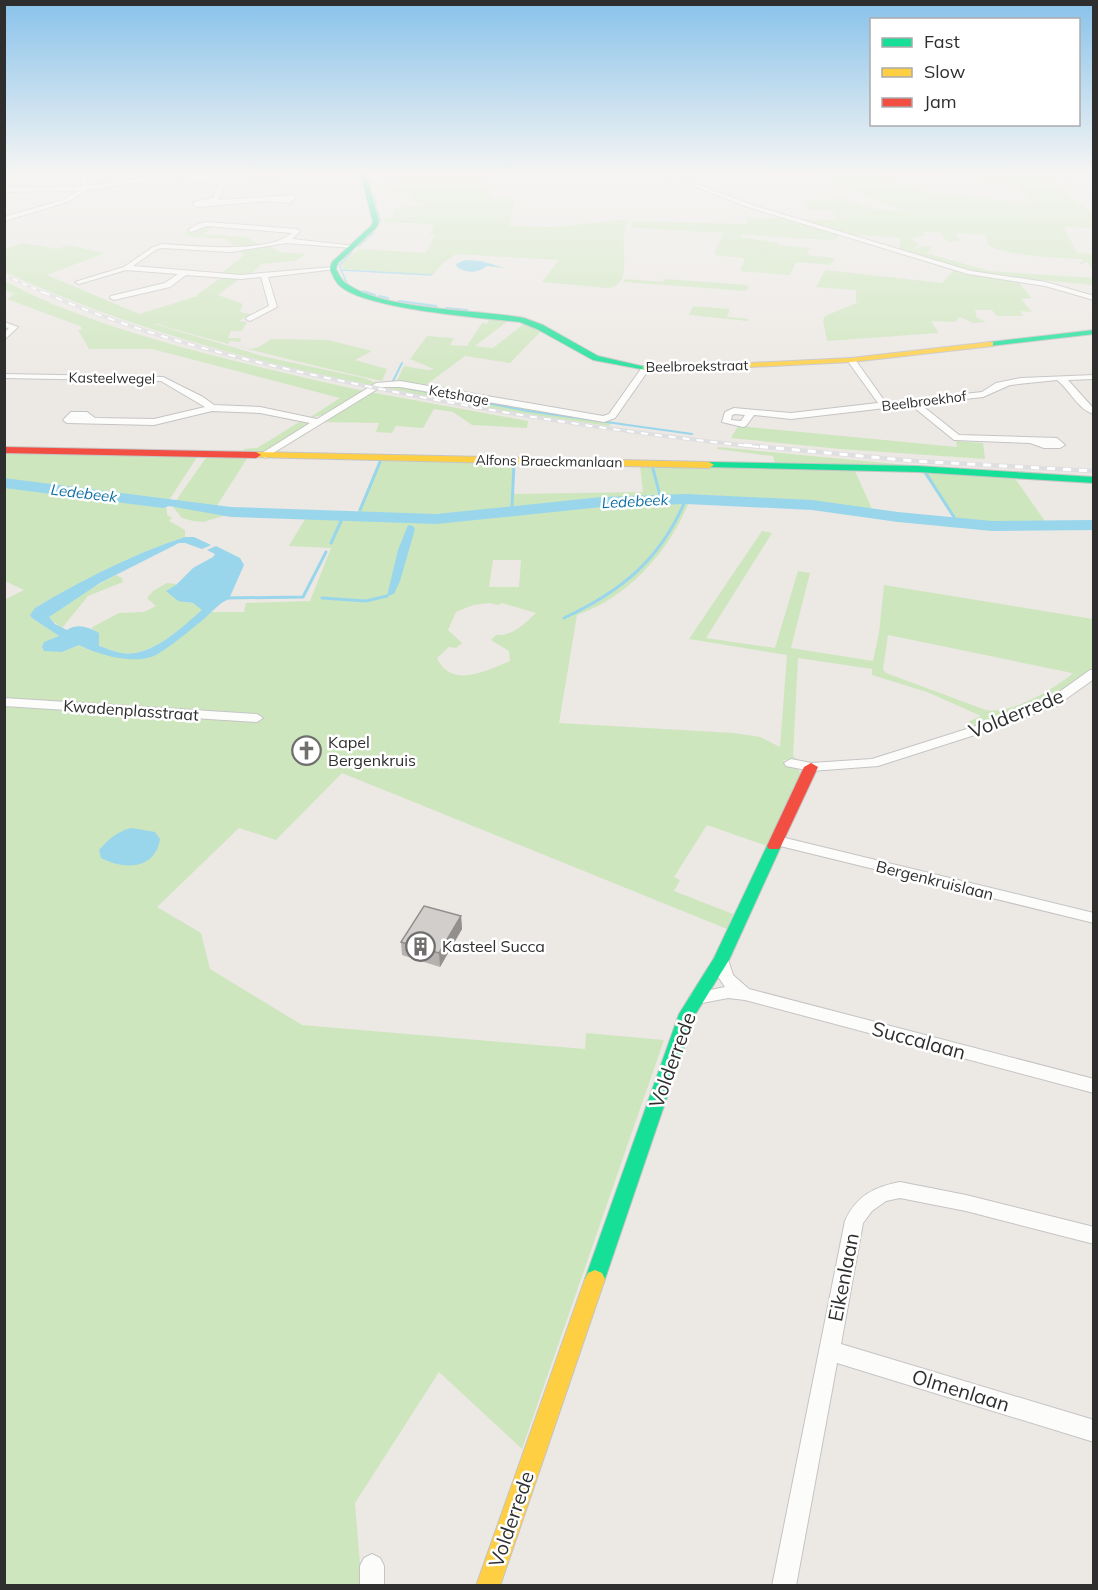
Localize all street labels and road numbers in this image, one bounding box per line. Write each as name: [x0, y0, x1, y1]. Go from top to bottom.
street label: Beelbroekstraat: [646, 356, 749, 376]
street label: Kasteelwegel: [69, 368, 155, 388]
street label: Ketshage: [427, 381, 491, 409]
street label: Beelbroekhof: [881, 387, 968, 415]
street label: Alfons Braeckmanlaan: [475, 451, 623, 471]
street label: Volderrede: [965, 683, 1067, 743]
street label: Kwadenplasstraat: [63, 695, 200, 725]
street label: Bergenkruislaan: [874, 856, 996, 904]
street label: Volderrede: [643, 1009, 701, 1111]
street label: Succalaan: [869, 1016, 969, 1064]
street label: Eikenlaan: [822, 1231, 864, 1323]
street label: Olmenlaan: [909, 1363, 1013, 1417]
street label: Volderrede: [483, 1468, 539, 1570]

